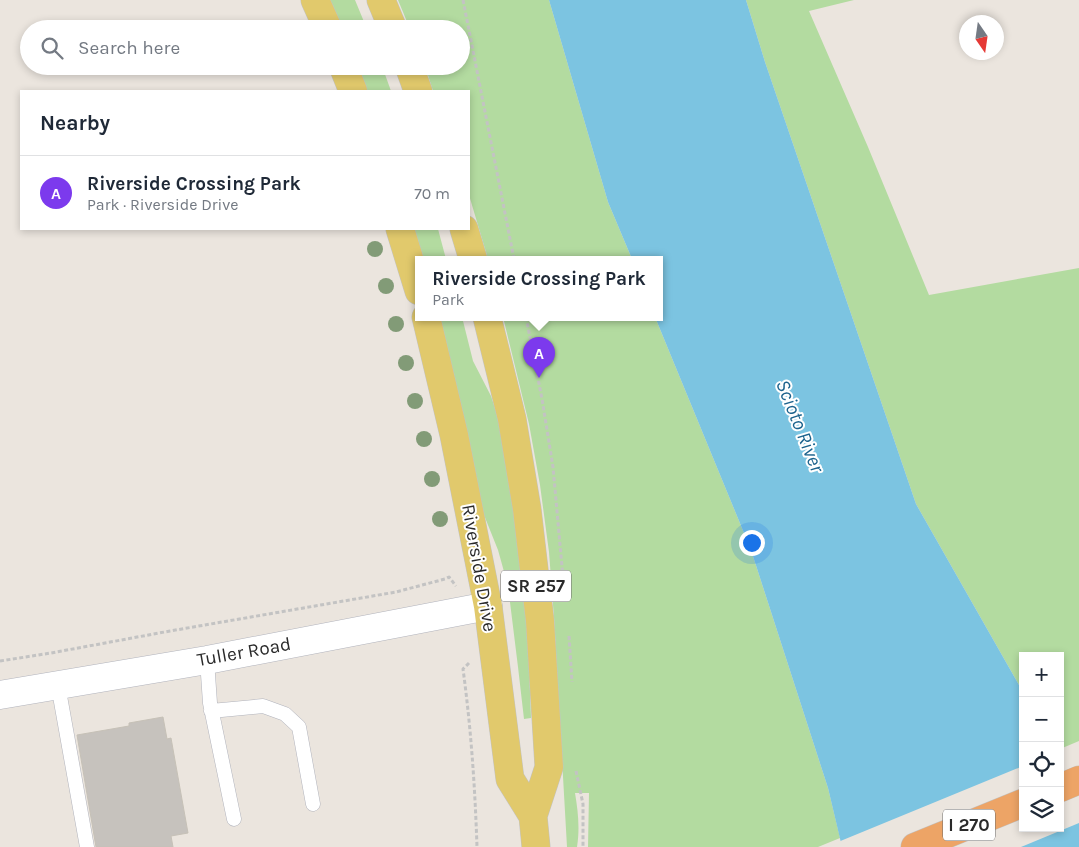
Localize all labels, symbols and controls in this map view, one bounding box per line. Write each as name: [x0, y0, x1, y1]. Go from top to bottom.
north arrow: [959, 15, 1004, 60]
search box: [20, 20, 470, 75]
icon: search: [38, 34, 66, 62]
text: Search here: [78, 37, 180, 59]
text: Nearby: [40, 111, 110, 135]
text: Riverside Crossing Park: [87, 173, 301, 195]
text: A: [51, 184, 61, 203]
text: 70 m: [414, 184, 450, 203]
text: Park · Riverside Drive: [87, 195, 239, 214]
popup: [415, 256, 663, 321]
text: Riverside Crossing Park: [432, 268, 646, 290]
text: Park: [432, 290, 465, 309]
pin: A: [523, 337, 555, 378]
water label: Scioto River: [771, 376, 829, 477]
street label: Riverside Drive: [457, 503, 501, 633]
your location: [739, 530, 765, 556]
road number: SR 257: [501, 570, 571, 602]
street label: Tuller Road: [195, 633, 293, 671]
map controls: [1019, 652, 1064, 832]
button: +: [1019, 652, 1064, 697]
button: −: [1019, 697, 1064, 742]
button: locate: [1019, 742, 1064, 787]
button: layers: [1019, 787, 1064, 832]
road number: I 270: [943, 810, 995, 840]

